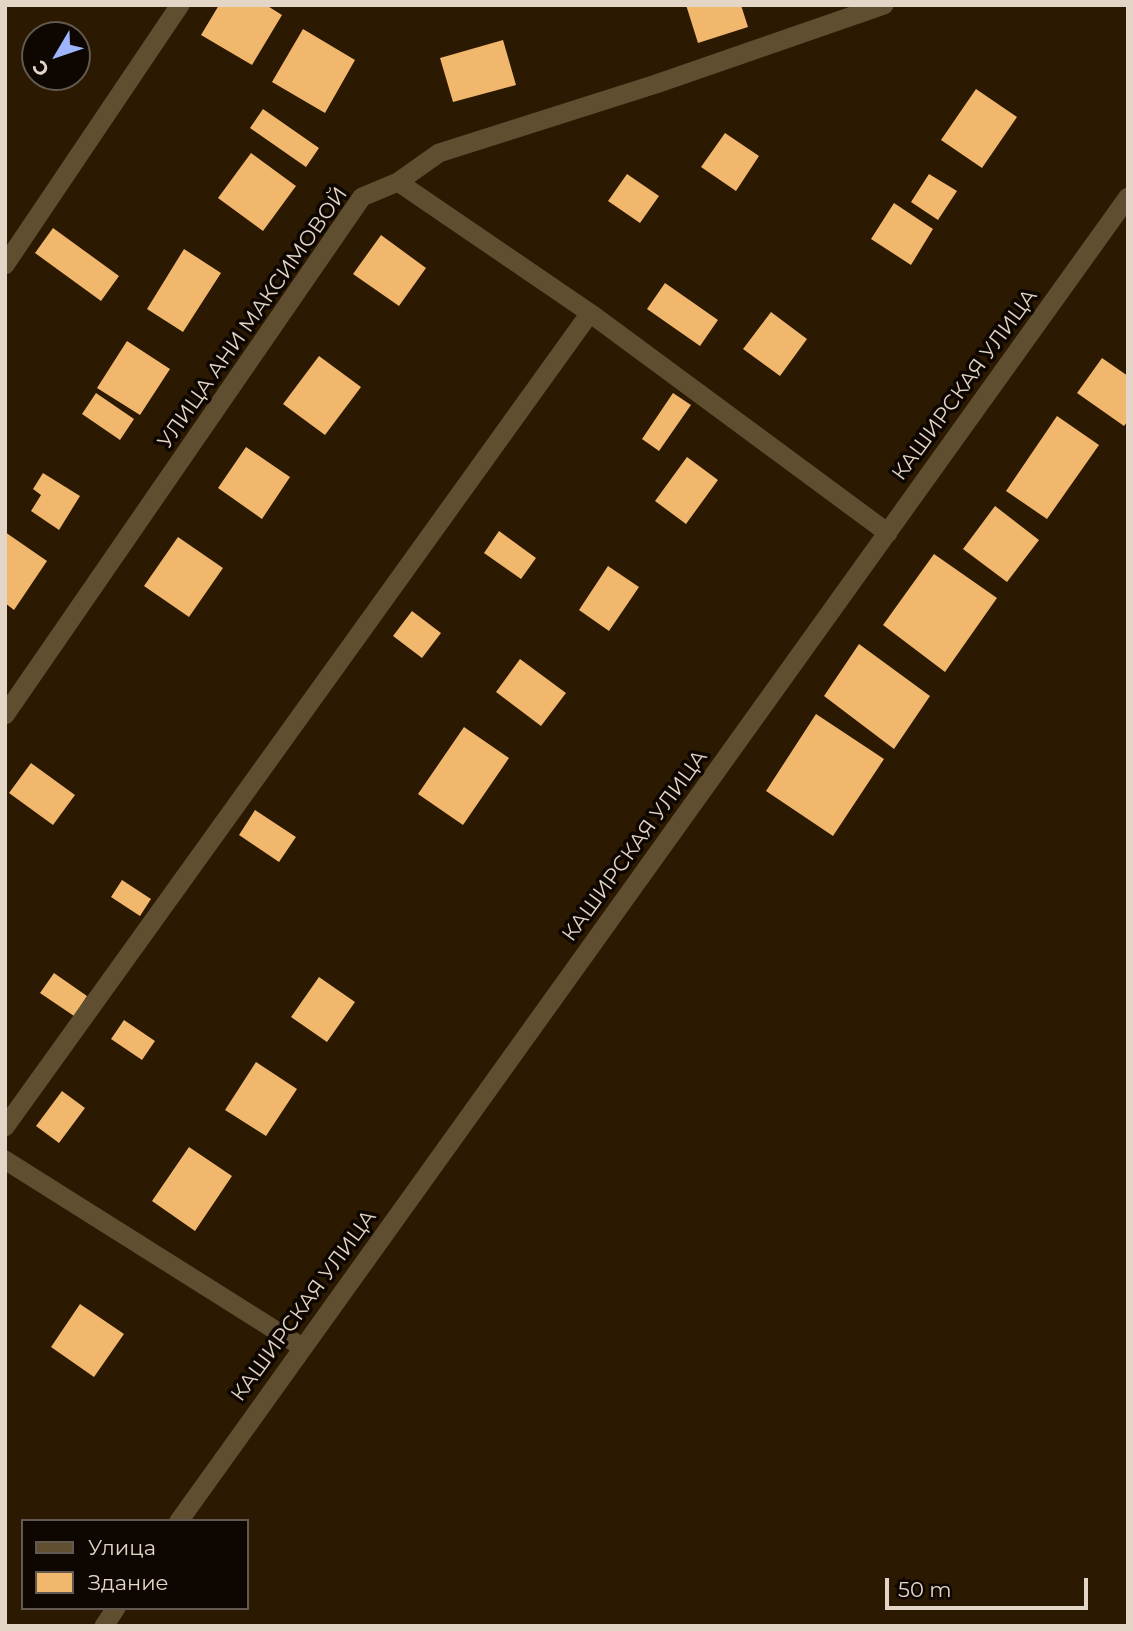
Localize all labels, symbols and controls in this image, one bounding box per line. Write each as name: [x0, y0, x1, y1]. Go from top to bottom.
north arrow: [21, 21, 91, 91]
text: С: [28, 56, 54, 81]
street label: УЛИЦА АНИ МАКСИМОВОЙ: [153, 183, 353, 453]
street label: КАШИРСКАЯ УЛИЦА: [887, 284, 1043, 486]
street label: КАШИРСКАЯ УЛИЦА: [557, 745, 713, 947]
street label: КАШИРСКАЯ УЛИЦА: [226, 1205, 382, 1407]
legend: [21, 1519, 248, 1610]
text: Улица: [88, 1535, 156, 1560]
scale bar: [888, 1564, 1091, 1608]
text: Здание: [88, 1570, 169, 1595]
text: 50 m: [898, 1577, 952, 1602]

